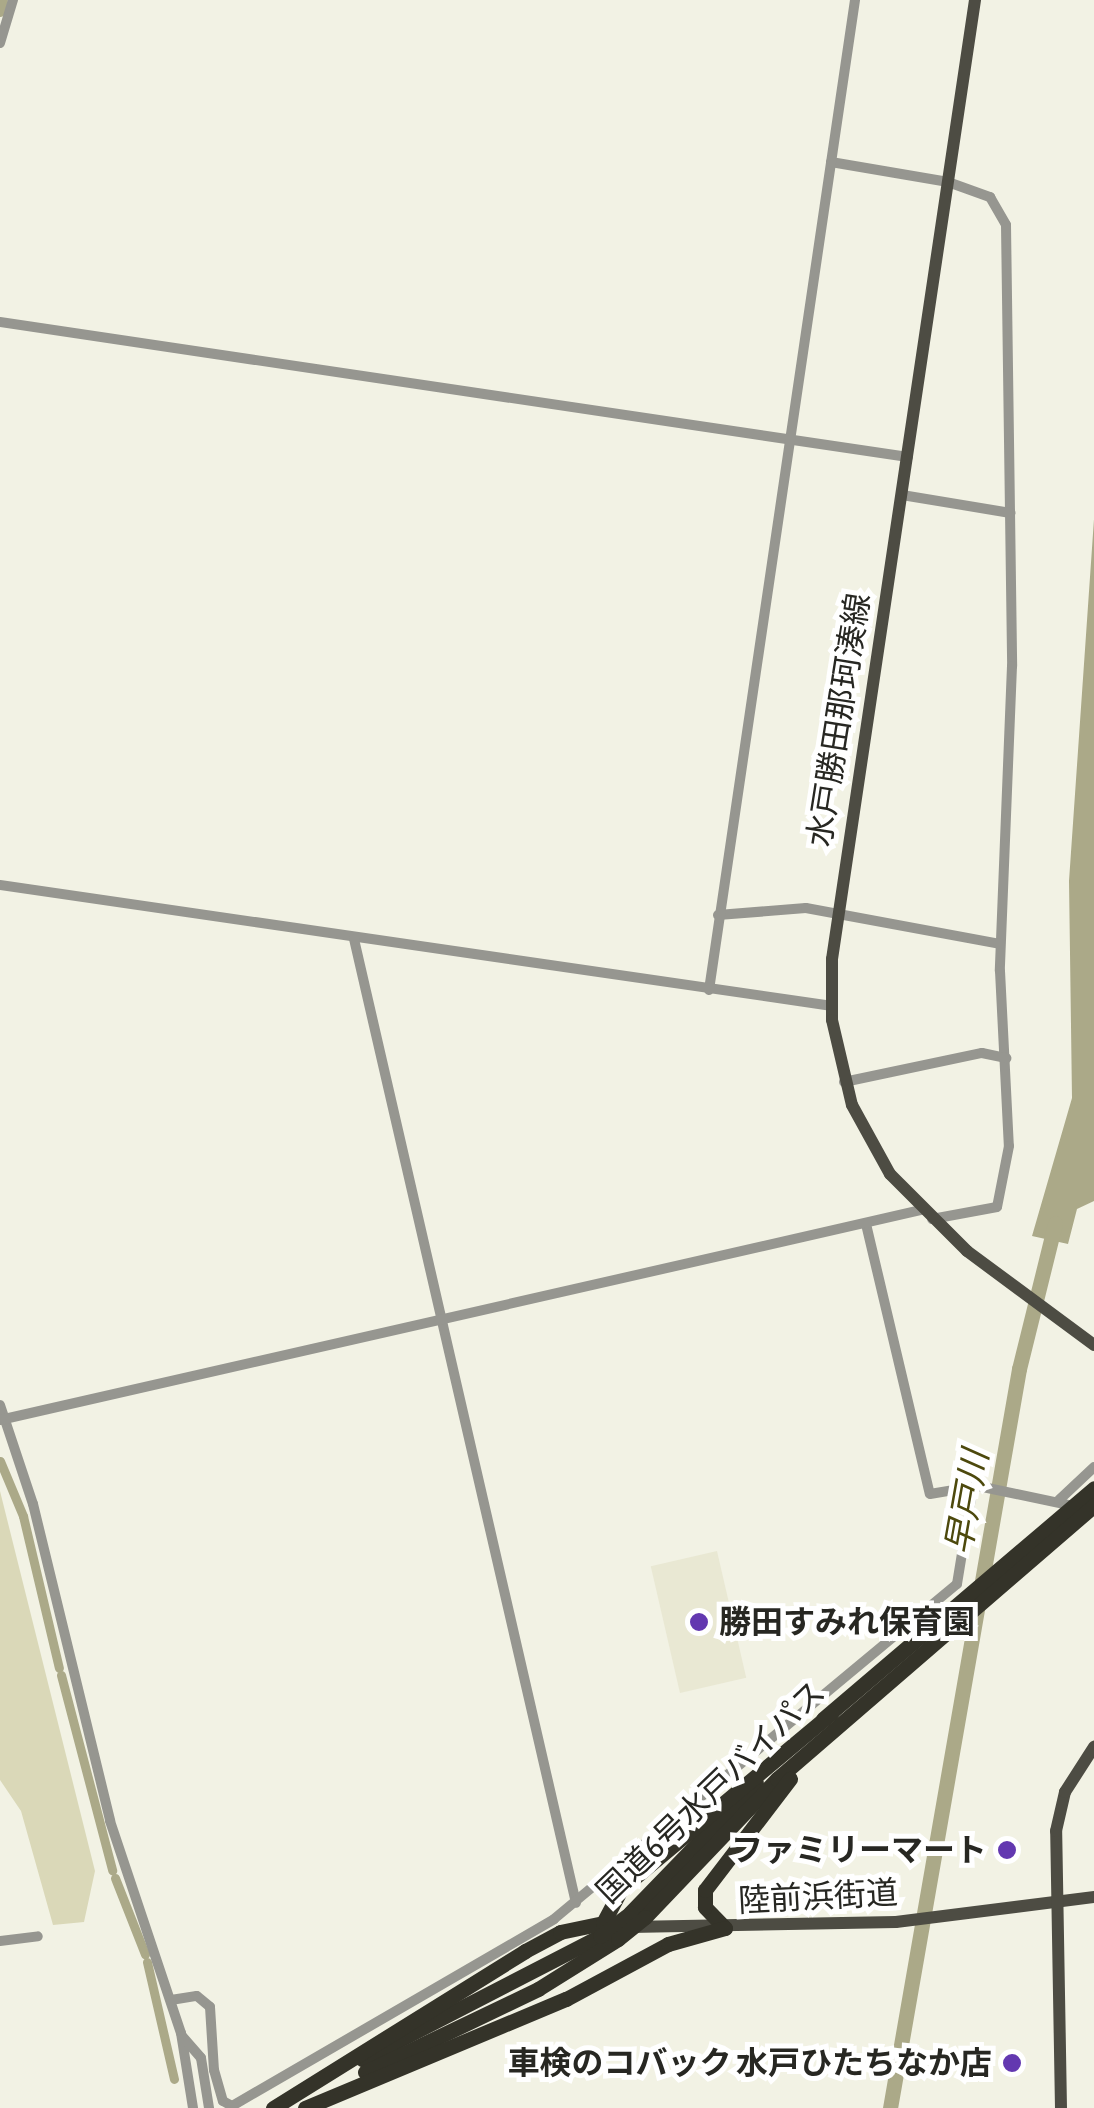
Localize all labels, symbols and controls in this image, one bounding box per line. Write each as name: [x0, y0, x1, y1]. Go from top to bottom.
street label: 水戸勝田那珂湊線: [800, 591, 878, 849]
water label: 早戸川: [936, 1447, 996, 1557]
place label: 勝田すみれ保育園: [719, 1603, 975, 1641]
marker: 勝田すみれ保育園: [688, 1611, 710, 1633]
street label: 国道6号水戸バイパス: [589, 1673, 833, 1911]
place label: ファミリーマート: [731, 1831, 987, 1869]
marker: ファミリーマート: [996, 1839, 1018, 1861]
street label: 陸前浜街道: [737, 1874, 899, 1920]
place label: 車検のコバック 水戸ひたちなか店: [508, 2044, 992, 2082]
marker: 車検のコバック 水戸ひたちなか店: [1001, 2052, 1023, 2074]

